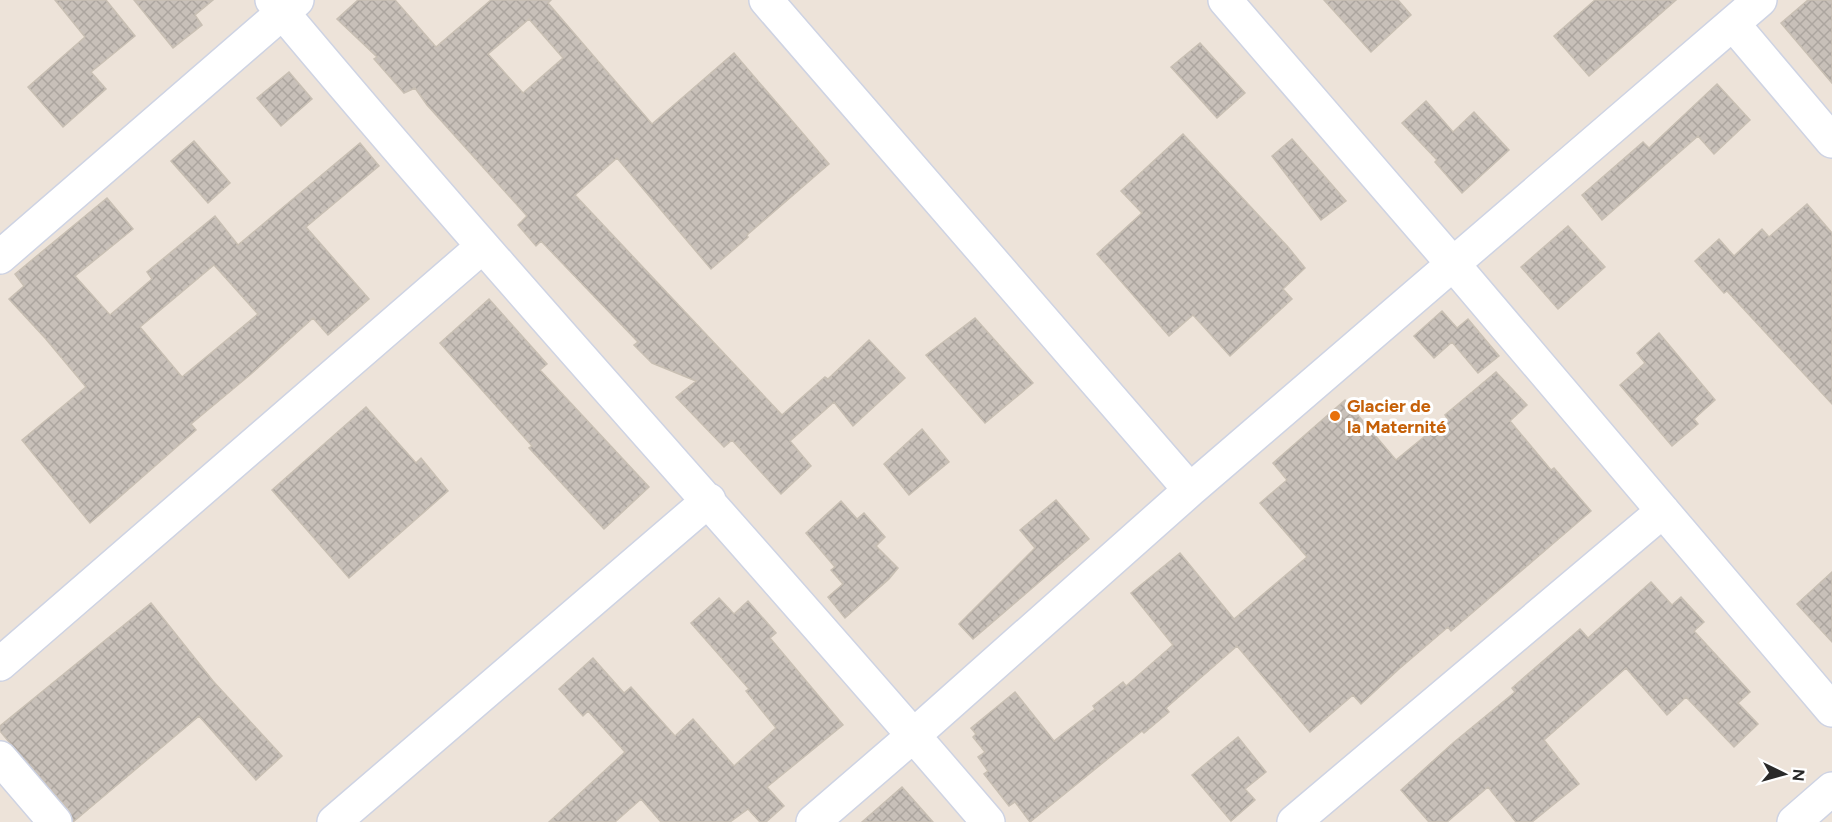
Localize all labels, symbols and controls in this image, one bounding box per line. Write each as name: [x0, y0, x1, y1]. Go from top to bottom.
place label: Glacier de la Maternité: [1347, 395, 1446, 438]
marker: Glacier de la Maternité: [1328, 409, 1342, 423]
north arrow: [1754, 744, 1814, 804]
text: N: [1788, 768, 1808, 782]

